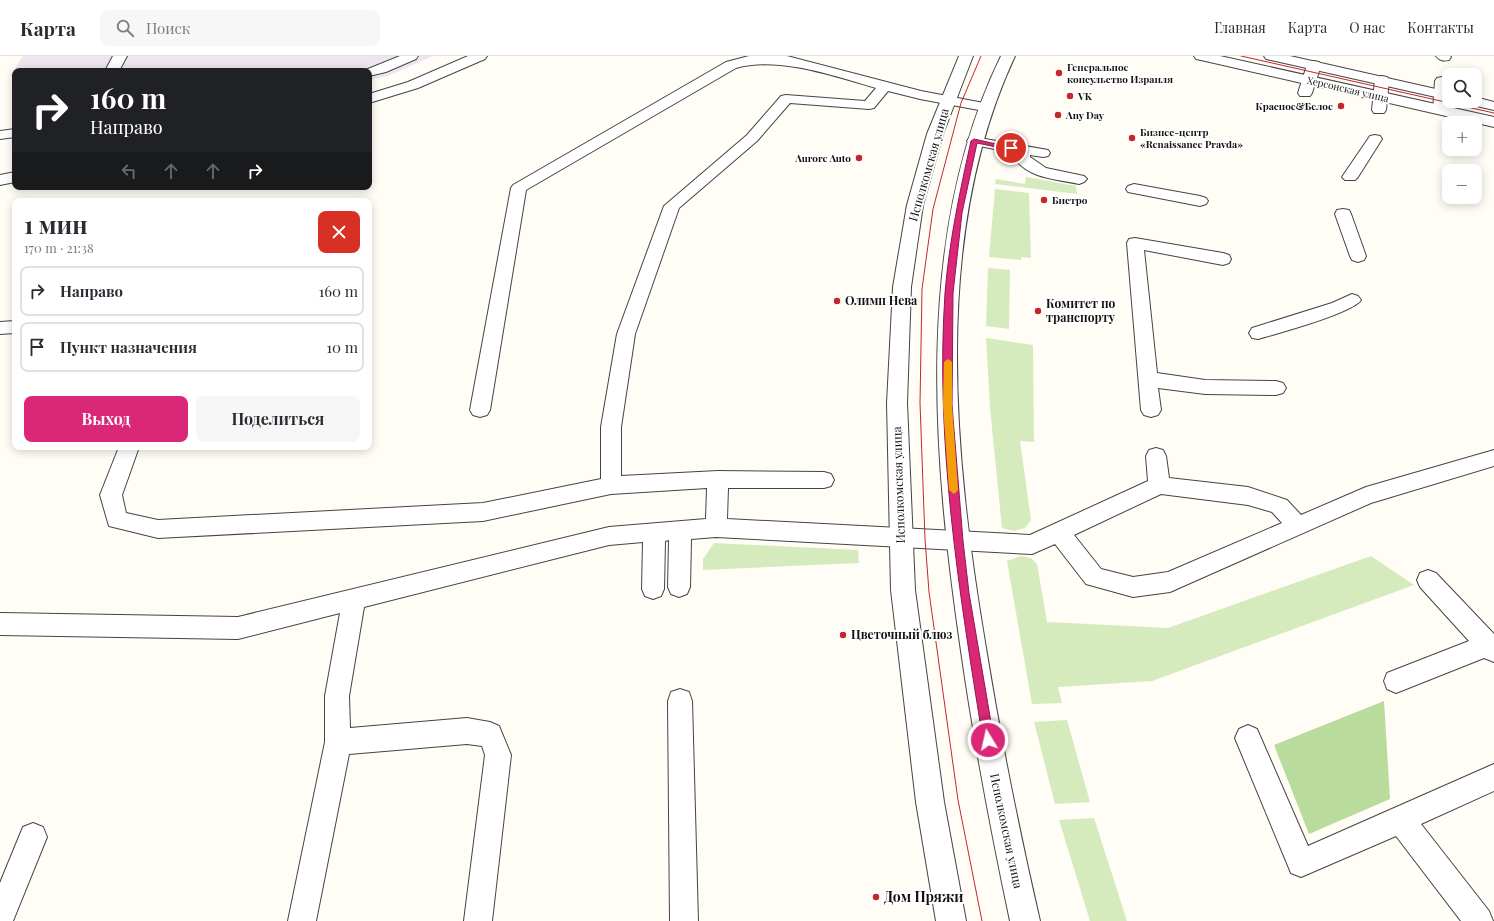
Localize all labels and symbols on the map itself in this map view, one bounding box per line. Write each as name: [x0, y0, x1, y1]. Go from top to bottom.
place label: Генеральное консульство Израиля: [1067, 60, 1173, 86]
marker: Генеральное консульство Израиля: [1054, 68, 1064, 78]
street label: Херсонская улица: [1306, 73, 1390, 105]
place label: VK: [1077, 89, 1093, 103]
marker: VK: [1065, 91, 1075, 101]
place label: Красное&Белое: [1255, 99, 1333, 113]
marker: Красное&Белое: [1336, 101, 1346, 111]
street label: Исполкомская улица: [904, 106, 952, 223]
place label: Any Day: [1065, 108, 1105, 122]
marker: Any Day: [1053, 110, 1063, 120]
place label: Бизнес-центр «Renaissance Pravda»: [1140, 125, 1243, 151]
pin: [994, 131, 1028, 165]
marker: Бизнес-центр «Renaissance Pravda»: [1127, 133, 1137, 143]
place label: Aurore Auto: [794, 151, 851, 165]
marker: Aurore Auto: [854, 153, 864, 163]
place label: Бистро: [1052, 193, 1088, 207]
marker: Бистро: [1039, 195, 1049, 205]
place label: Олимп Нева: [845, 292, 918, 308]
place label: Комитет по транспорту: [1046, 295, 1116, 325]
marker: Олимп Нева: [832, 296, 842, 306]
marker: Комитет по транспорту: [1033, 306, 1043, 316]
street label: Исполкомская улица: [888, 426, 908, 544]
place label: Цветочный блюз: [851, 626, 952, 642]
marker: Цветочный блюз: [838, 630, 848, 640]
position arrow: [967, 719, 1009, 761]
street label: Исполкомская улица: [987, 772, 1027, 890]
place label: Дом Пряжи: [884, 887, 963, 906]
marker: Дом Пряжи: [871, 892, 881, 902]

